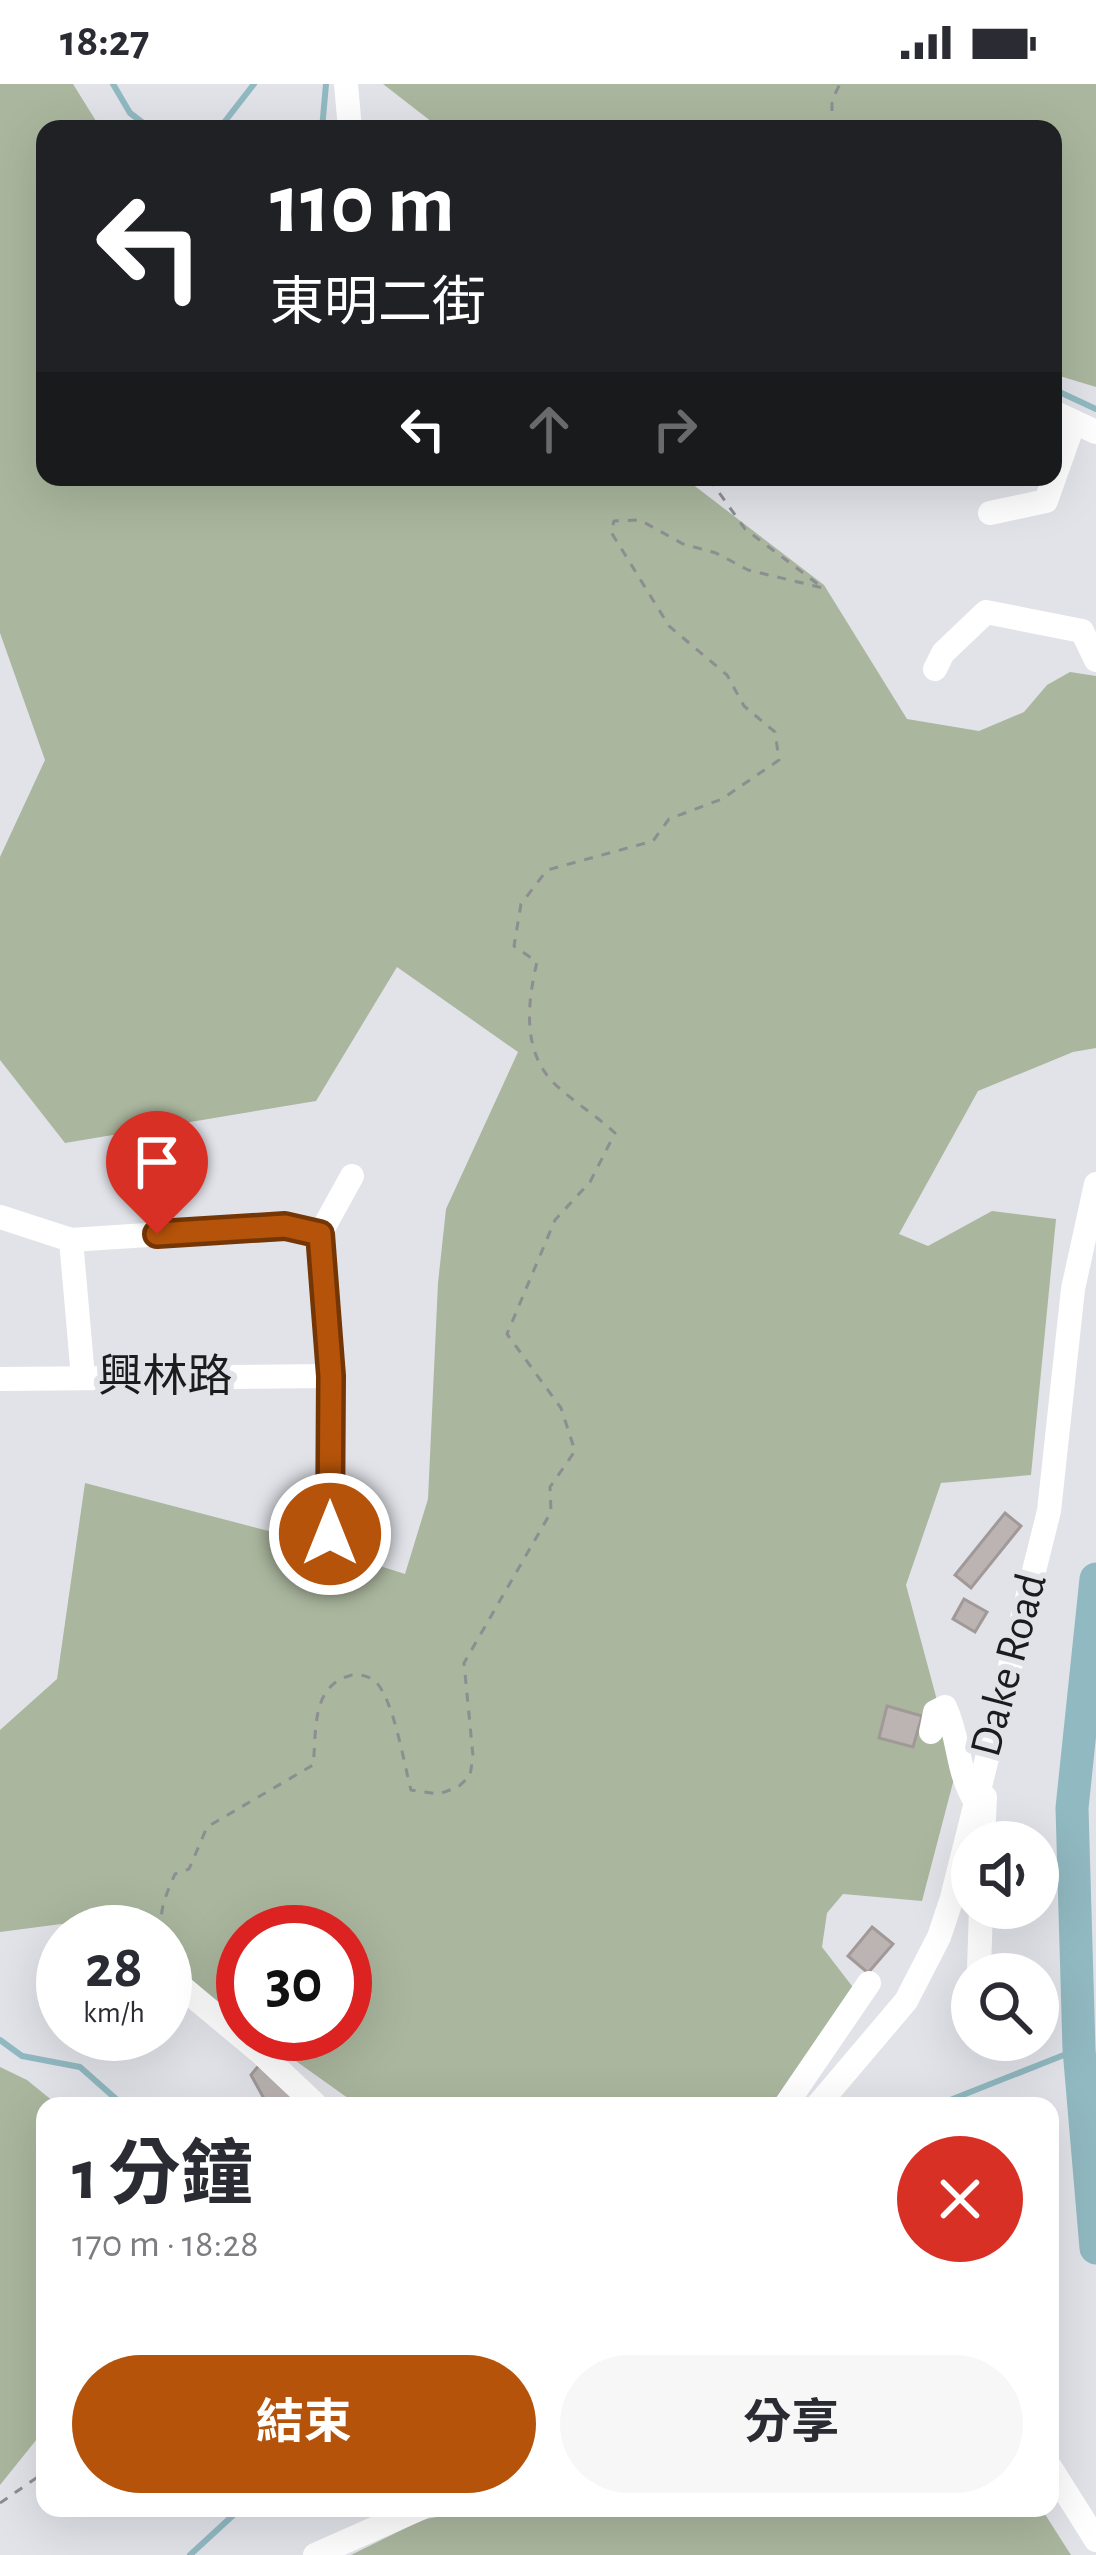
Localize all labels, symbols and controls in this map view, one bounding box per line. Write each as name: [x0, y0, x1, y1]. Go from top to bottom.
text: 18:27: [60, 19, 149, 64]
text: 110 m: [270, 164, 455, 248]
icon: left: [72, 168, 228, 324]
text: 東明二街: [270, 277, 486, 331]
icon: left: [390, 396, 456, 462]
icon: ahead: [516, 396, 582, 462]
icon: right: [642, 396, 708, 462]
pin: [106, 1111, 208, 1234]
icon: arrive: [124, 1129, 190, 1195]
street label: 興林路: [97, 1353, 233, 1400]
position arrow: [267, 1471, 393, 1597]
street label: Dake Road: [963, 1569, 1055, 1761]
map controls: [951, 1821, 1059, 2061]
button: sound: [951, 1821, 1059, 1929]
speed limit sign: 30: [216, 1905, 372, 2061]
text: 28: [85, 1938, 143, 1998]
button: search: [951, 1953, 1059, 2061]
text: km/h: [83, 1998, 145, 2028]
button: close: [897, 2136, 1023, 2262]
text: 1 分鐘: [72, 2140, 253, 2212]
text: 170 m · 18:28: [72, 2225, 259, 2264]
button: 結束: [72, 2355, 536, 2493]
button: 分享: [560, 2355, 1023, 2493]

